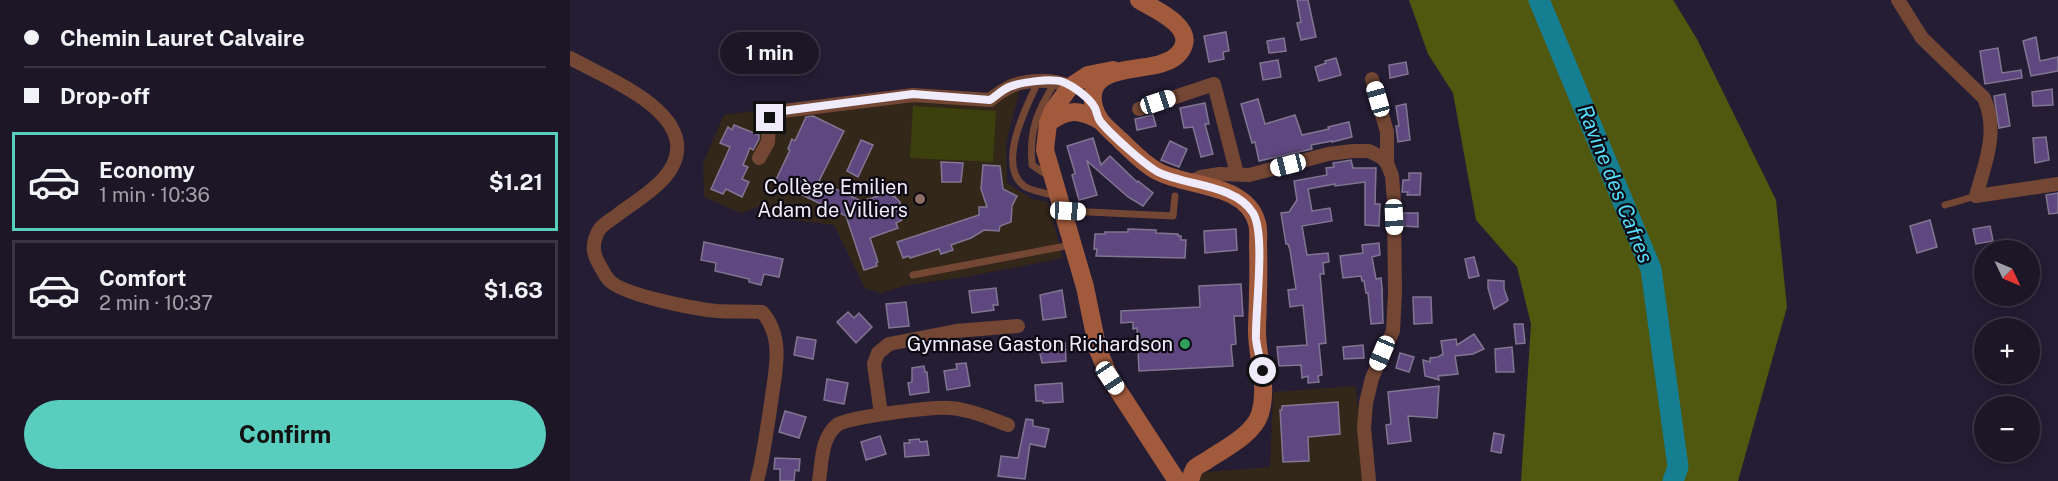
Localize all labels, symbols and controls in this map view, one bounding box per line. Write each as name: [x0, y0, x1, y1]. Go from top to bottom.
text: Chemin Lauret Calvaire: [60, 25, 305, 51]
callout: 1 min: [720, 31, 820, 73]
text: 1 min: [745, 41, 794, 65]
car: [1364, 79, 1392, 119]
text: Drop-off: [60, 83, 150, 109]
car: [1138, 88, 1178, 116]
water label: Ravine des Cafres: [1572, 101, 1659, 267]
route end: [756, 104, 783, 131]
car: [1268, 152, 1308, 178]
icon: car: [27, 155, 81, 209]
text: Economy: [99, 157, 195, 183]
text: $1.21: [489, 169, 543, 195]
place label: Collège Emilien Adam de Villiers: [757, 175, 908, 222]
text: 1 min · 10:36: [99, 183, 210, 207]
marker: Collège Emilien Adam de Villiers: [913, 192, 927, 206]
car: [1384, 199, 1404, 235]
car: [1050, 201, 1086, 221]
north arrow: [1974, 240, 2040, 306]
map controls: [1974, 240, 2040, 462]
icon: car: [27, 263, 81, 317]
text: Comfort: [99, 265, 186, 291]
text: $1.63: [484, 277, 543, 303]
text: 2 min · 10:37: [99, 291, 213, 315]
button: +: [1974, 318, 2040, 384]
place label: Gymnase Gaston Richardson: [907, 332, 1173, 356]
car: [1367, 333, 1397, 373]
marker: Gymnase Gaston Richardson: [1178, 337, 1192, 351]
route start: [1249, 357, 1276, 384]
car: [1092, 358, 1128, 398]
button: −: [1974, 396, 2040, 462]
button: Confirm: [24, 400, 546, 469]

